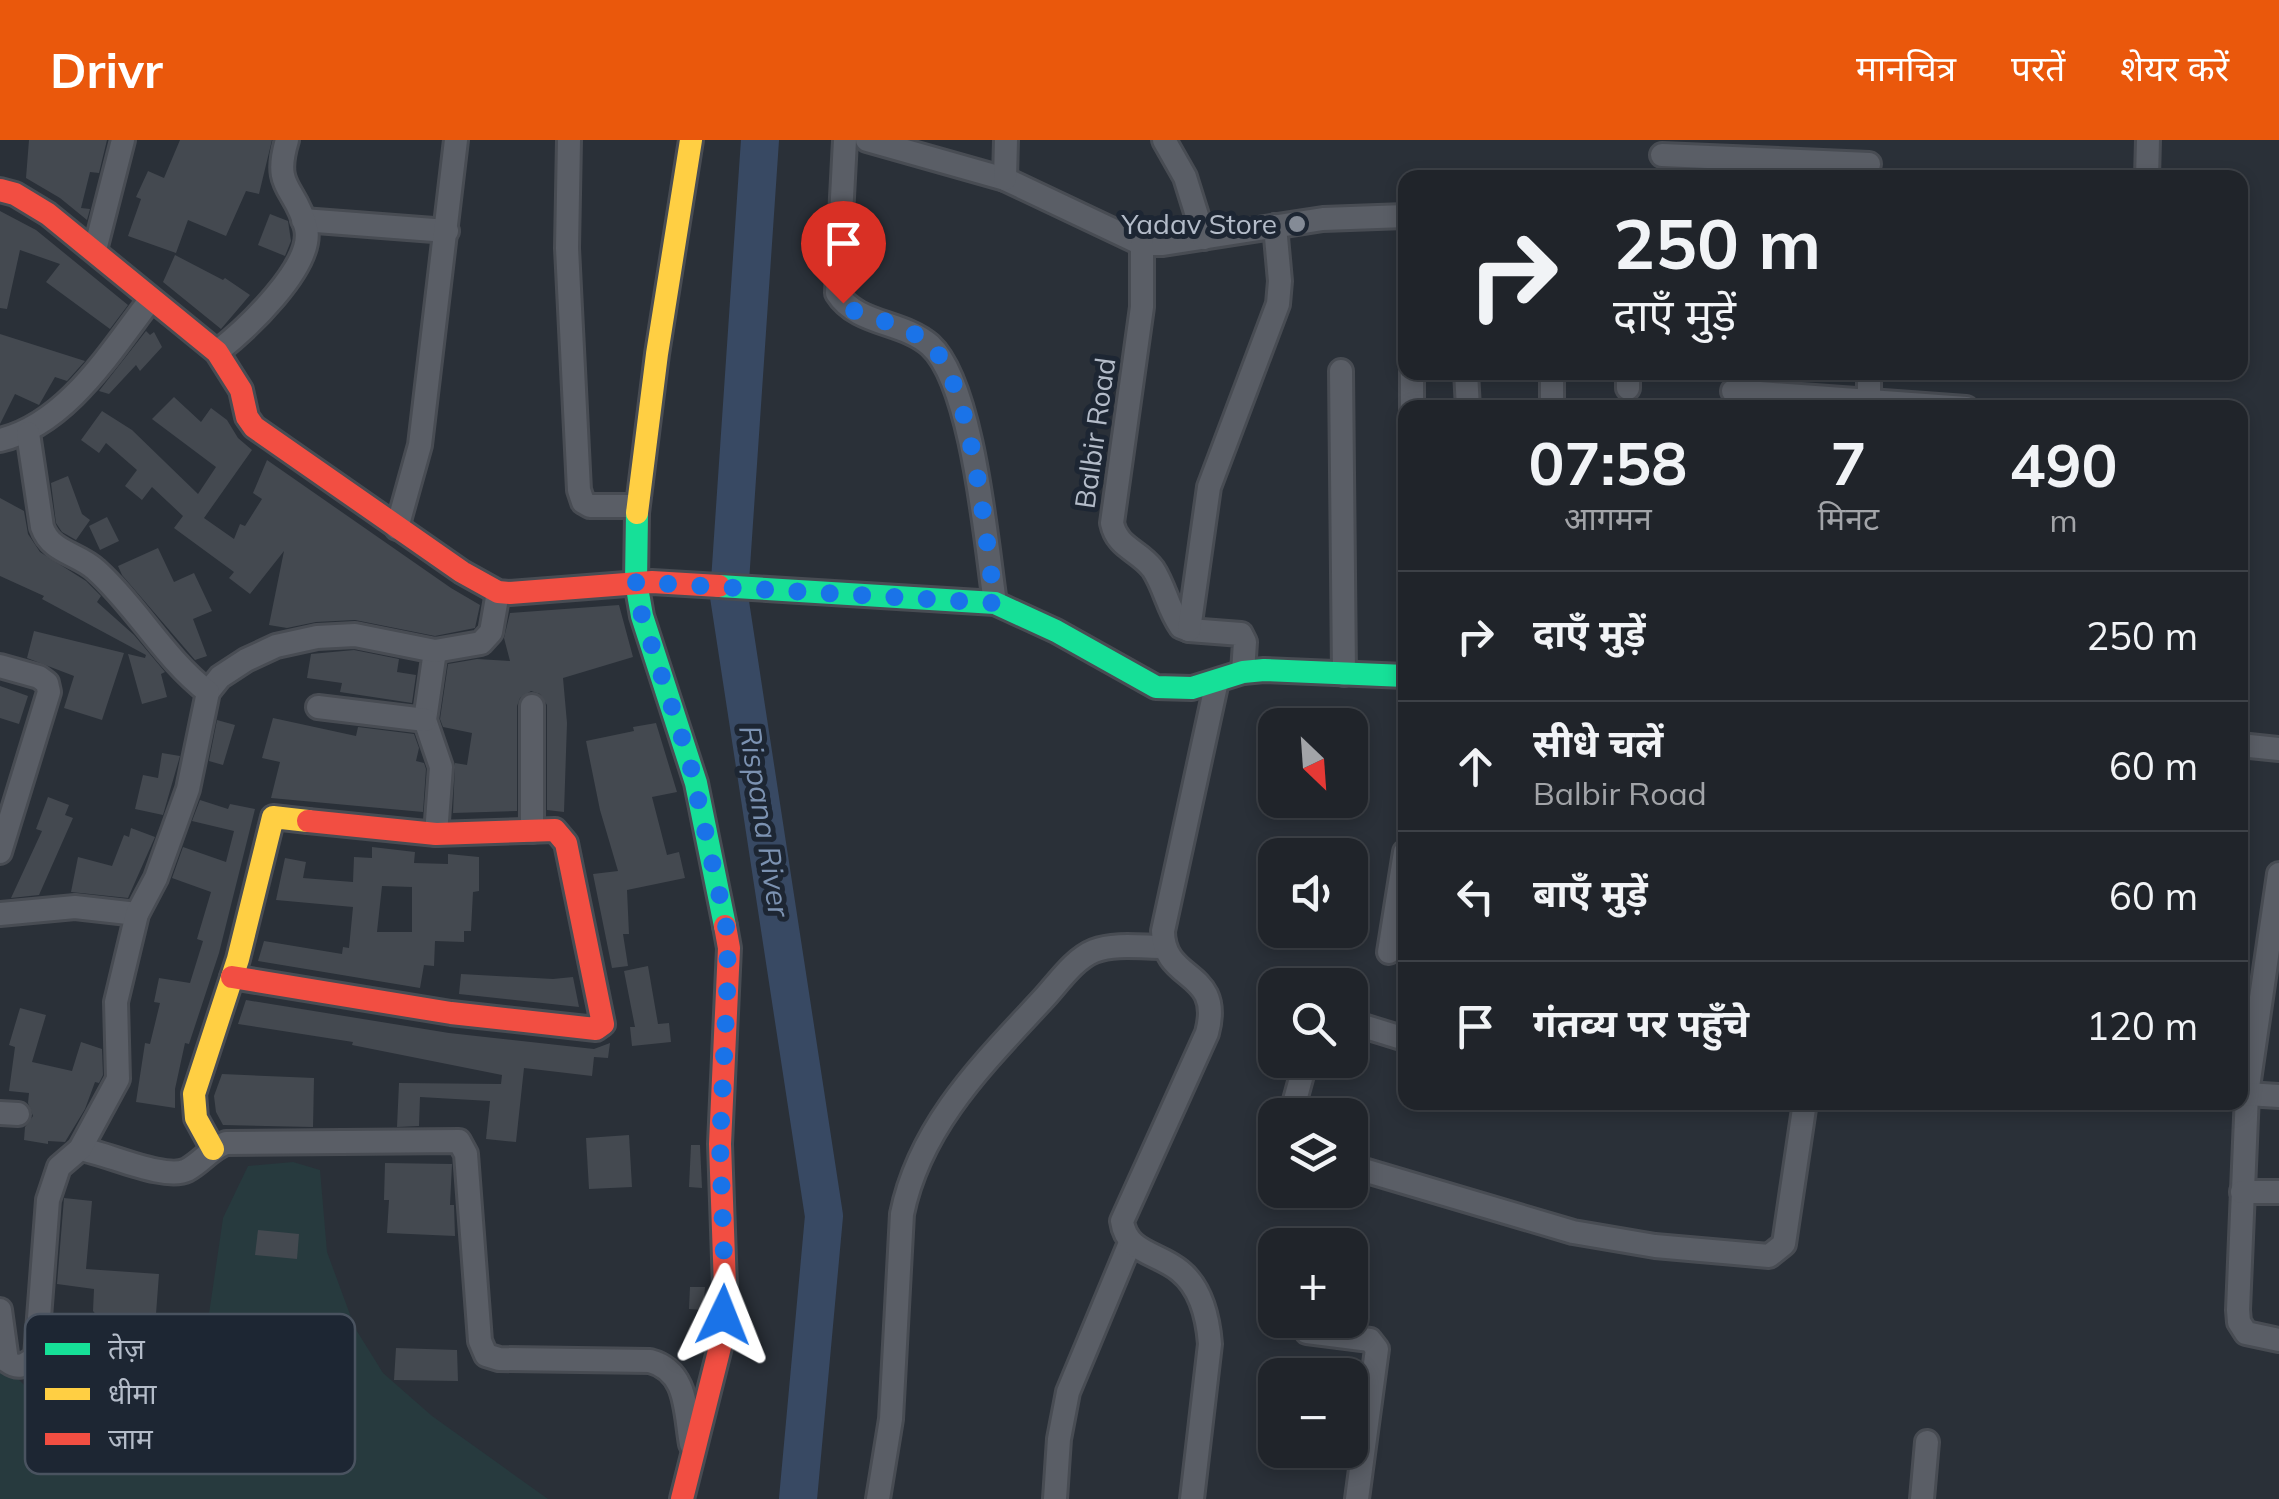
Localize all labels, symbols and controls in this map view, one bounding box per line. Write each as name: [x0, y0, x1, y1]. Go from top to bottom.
text: Drivr: [50, 40, 163, 100]
text: मानचित्र: [1856, 46, 1956, 90]
text: परतें: [2011, 46, 2065, 90]
text: शेयर करें: [2120, 46, 2229, 90]
text: 250 m: [1613, 199, 1821, 287]
pin: [801, 201, 886, 304]
place label: Yadav Store: [1120, 206, 1277, 241]
icon: right: [1448, 210, 1578, 340]
marker: Yadav Store: [1286, 213, 1308, 235]
icon: arrive: [816, 216, 871, 271]
text: दाएँ मुड़ें: [1613, 286, 1736, 342]
street label: Balbir Road: [1067, 355, 1122, 511]
text: 07:58: [1528, 425, 1687, 500]
text: 7: [1830, 425, 1866, 500]
text: 490: [2010, 427, 2118, 502]
text: आगमन: [1564, 498, 1652, 538]
text: मिनट: [1818, 498, 1879, 538]
text: m: [2049, 500, 2078, 540]
icon: right: [1448, 609, 1503, 664]
text: दाएँ मुड़ें: [1533, 609, 1645, 657]
text: 250 m: [2086, 612, 2198, 660]
north arrow: [1258, 708, 1368, 818]
map controls: [1258, 708, 1368, 1468]
text: सीधे चलें: [1533, 719, 1663, 767]
water label: Rispana River: [731, 723, 799, 920]
icon: ahead: [1448, 739, 1503, 794]
text: 60 m: [2109, 742, 2198, 790]
text: Balbir Road: [1533, 773, 1707, 813]
button: sound: [1258, 838, 1368, 948]
icon: left: [1448, 869, 1503, 924]
text: बाएँ मुड़ें: [1533, 869, 1648, 917]
text: 60 m: [2109, 872, 2198, 920]
button: search: [1258, 968, 1368, 1078]
icon: arrive: [1448, 999, 1503, 1054]
text: गंतव्य पर पहुँचे: [1533, 999, 1749, 1047]
text: 120 m: [2086, 1002, 2198, 1050]
button: layers: [1258, 1098, 1368, 1208]
button: +: [1258, 1228, 1368, 1338]
position arrow: [671, 1263, 775, 1367]
legend: [25, 1314, 355, 1474]
text: तेज़: [108, 1331, 146, 1366]
button: −: [1258, 1358, 1368, 1468]
text: धीमा: [108, 1376, 157, 1411]
text: जाम: [108, 1421, 154, 1456]

